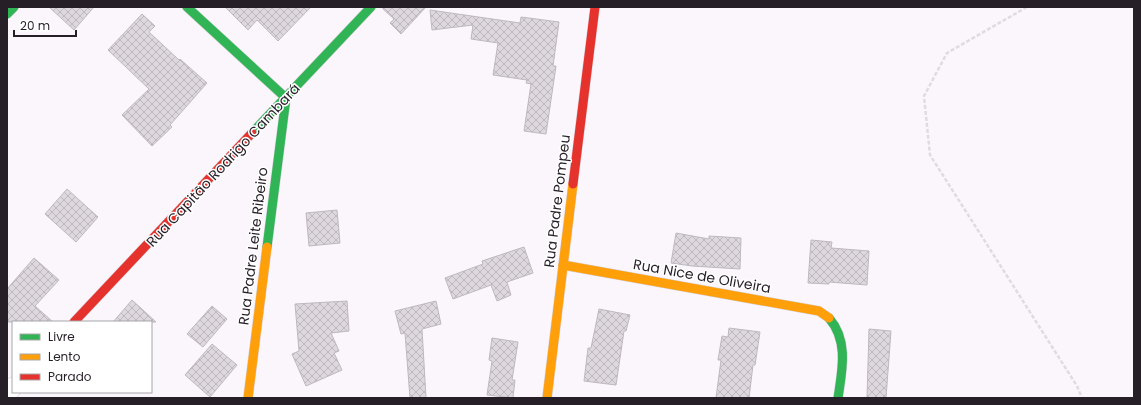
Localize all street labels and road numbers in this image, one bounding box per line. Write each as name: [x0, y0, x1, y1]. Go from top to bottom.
street label: Rua Capitão Rodrigo Cambará: [142, 79, 304, 251]
street label: Rua Padre Pompeu: [539, 133, 575, 269]
street label: Rua Padre Leite Ribeiro: [233, 166, 273, 326]
street label: Rua Nice de Oliveira: [632, 254, 772, 298]

